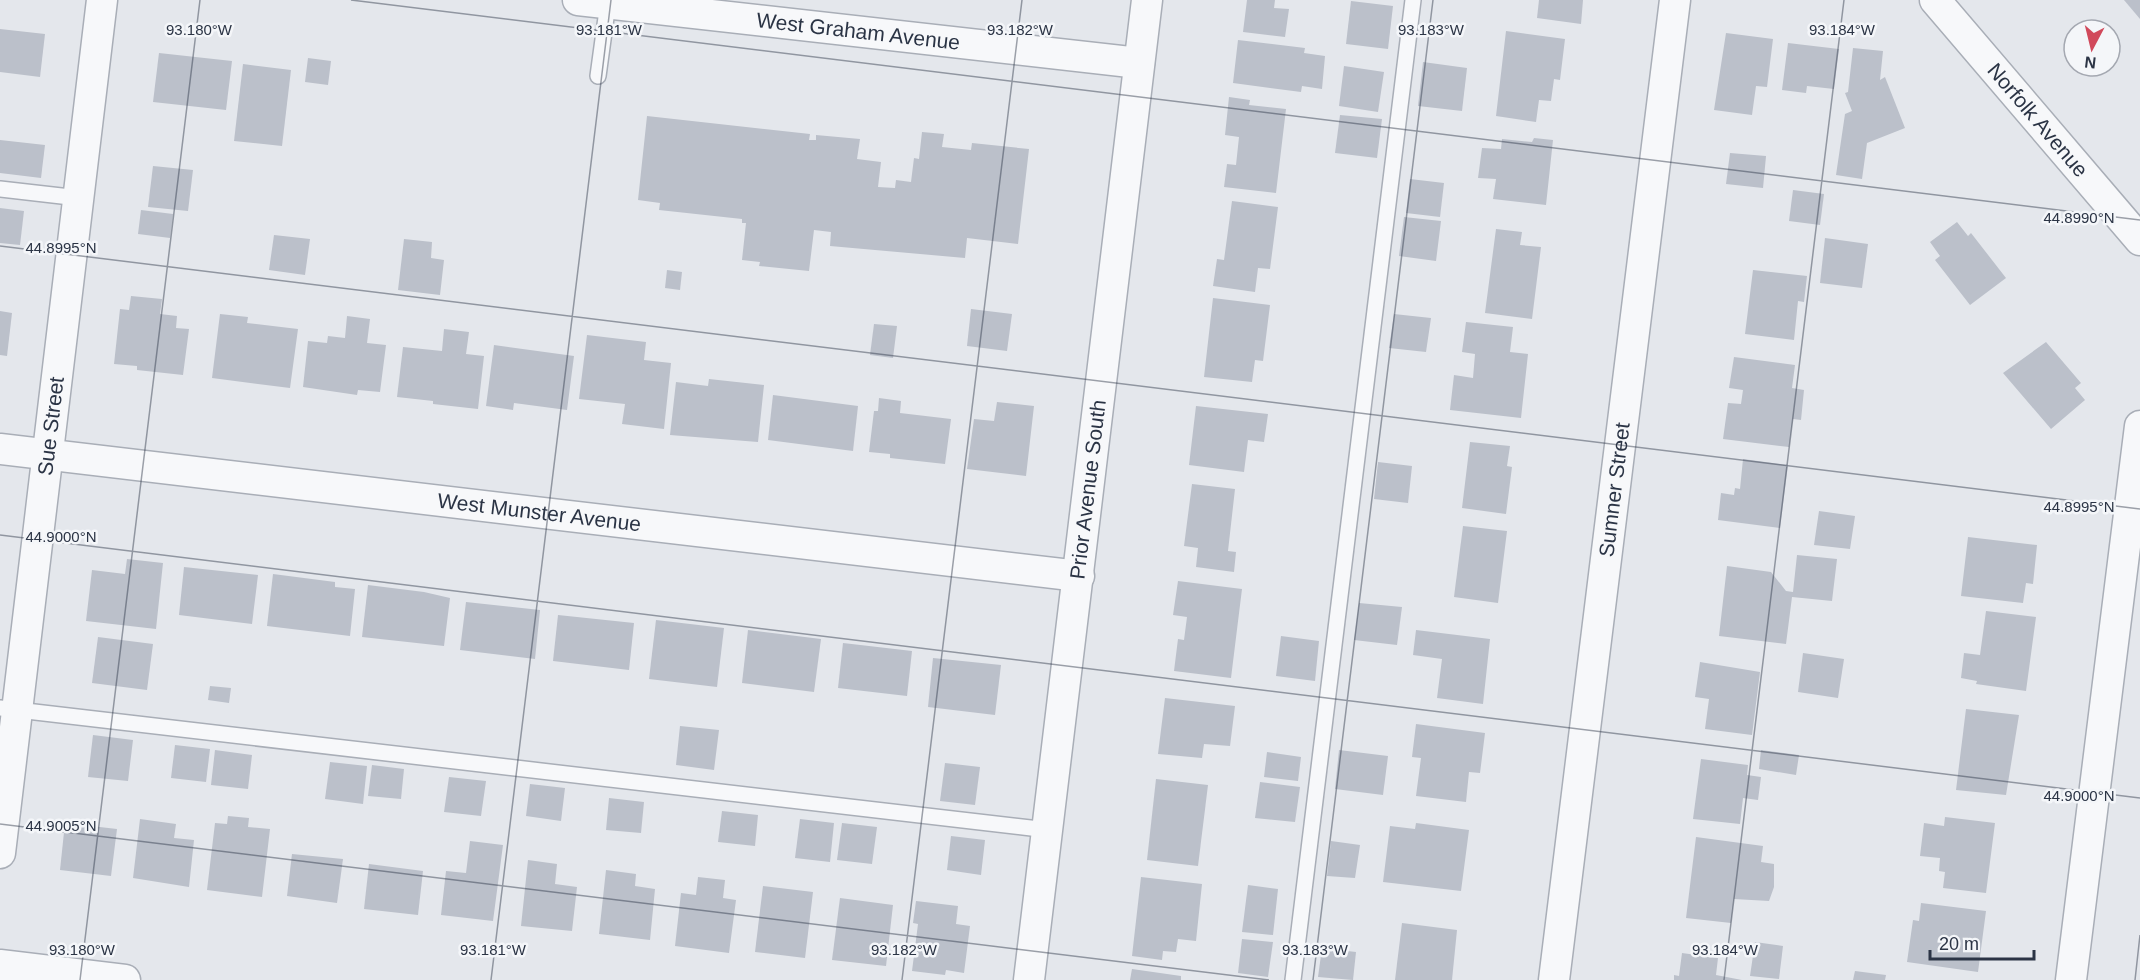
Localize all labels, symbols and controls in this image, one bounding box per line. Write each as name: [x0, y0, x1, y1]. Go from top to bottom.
street label: West Graham Avenue: [755, 8, 961, 54]
north arrow: [2062, 18, 2122, 78]
text: 93.180°W: [166, 21, 233, 38]
text: 93.181°W: [576, 21, 643, 38]
text: 93.182°W: [987, 21, 1054, 38]
text: 93.183°W: [1398, 21, 1465, 38]
text: 93.184°W: [1809, 21, 1876, 38]
street label: Norfolk Avenue: [1982, 56, 2094, 182]
text: 44.8990°N: [2043, 209, 2115, 226]
text: 44.8995°N: [25, 239, 97, 256]
street label: Sue Street: [33, 375, 68, 477]
street label: Prior Avenue South: [1065, 398, 1110, 581]
street label: Sumner Street: [1594, 421, 1634, 558]
street label: West Munster Avenue: [436, 489, 642, 535]
text: 44.8995°N: [2043, 498, 2115, 515]
text: 44.9000°N: [25, 528, 97, 545]
text: 44.9000°N: [2043, 787, 2115, 804]
text: 44.9005°N: [25, 817, 97, 834]
scale bar: [1930, 923, 2034, 961]
text: 20 m: [1939, 934, 1979, 954]
text: 93.180°W: [49, 941, 116, 958]
text: 93.181°W: [460, 941, 527, 958]
text: 93.182°W: [871, 941, 938, 958]
text: 93.183°W: [1282, 941, 1349, 958]
text: 93.184°W: [1692, 941, 1759, 958]

